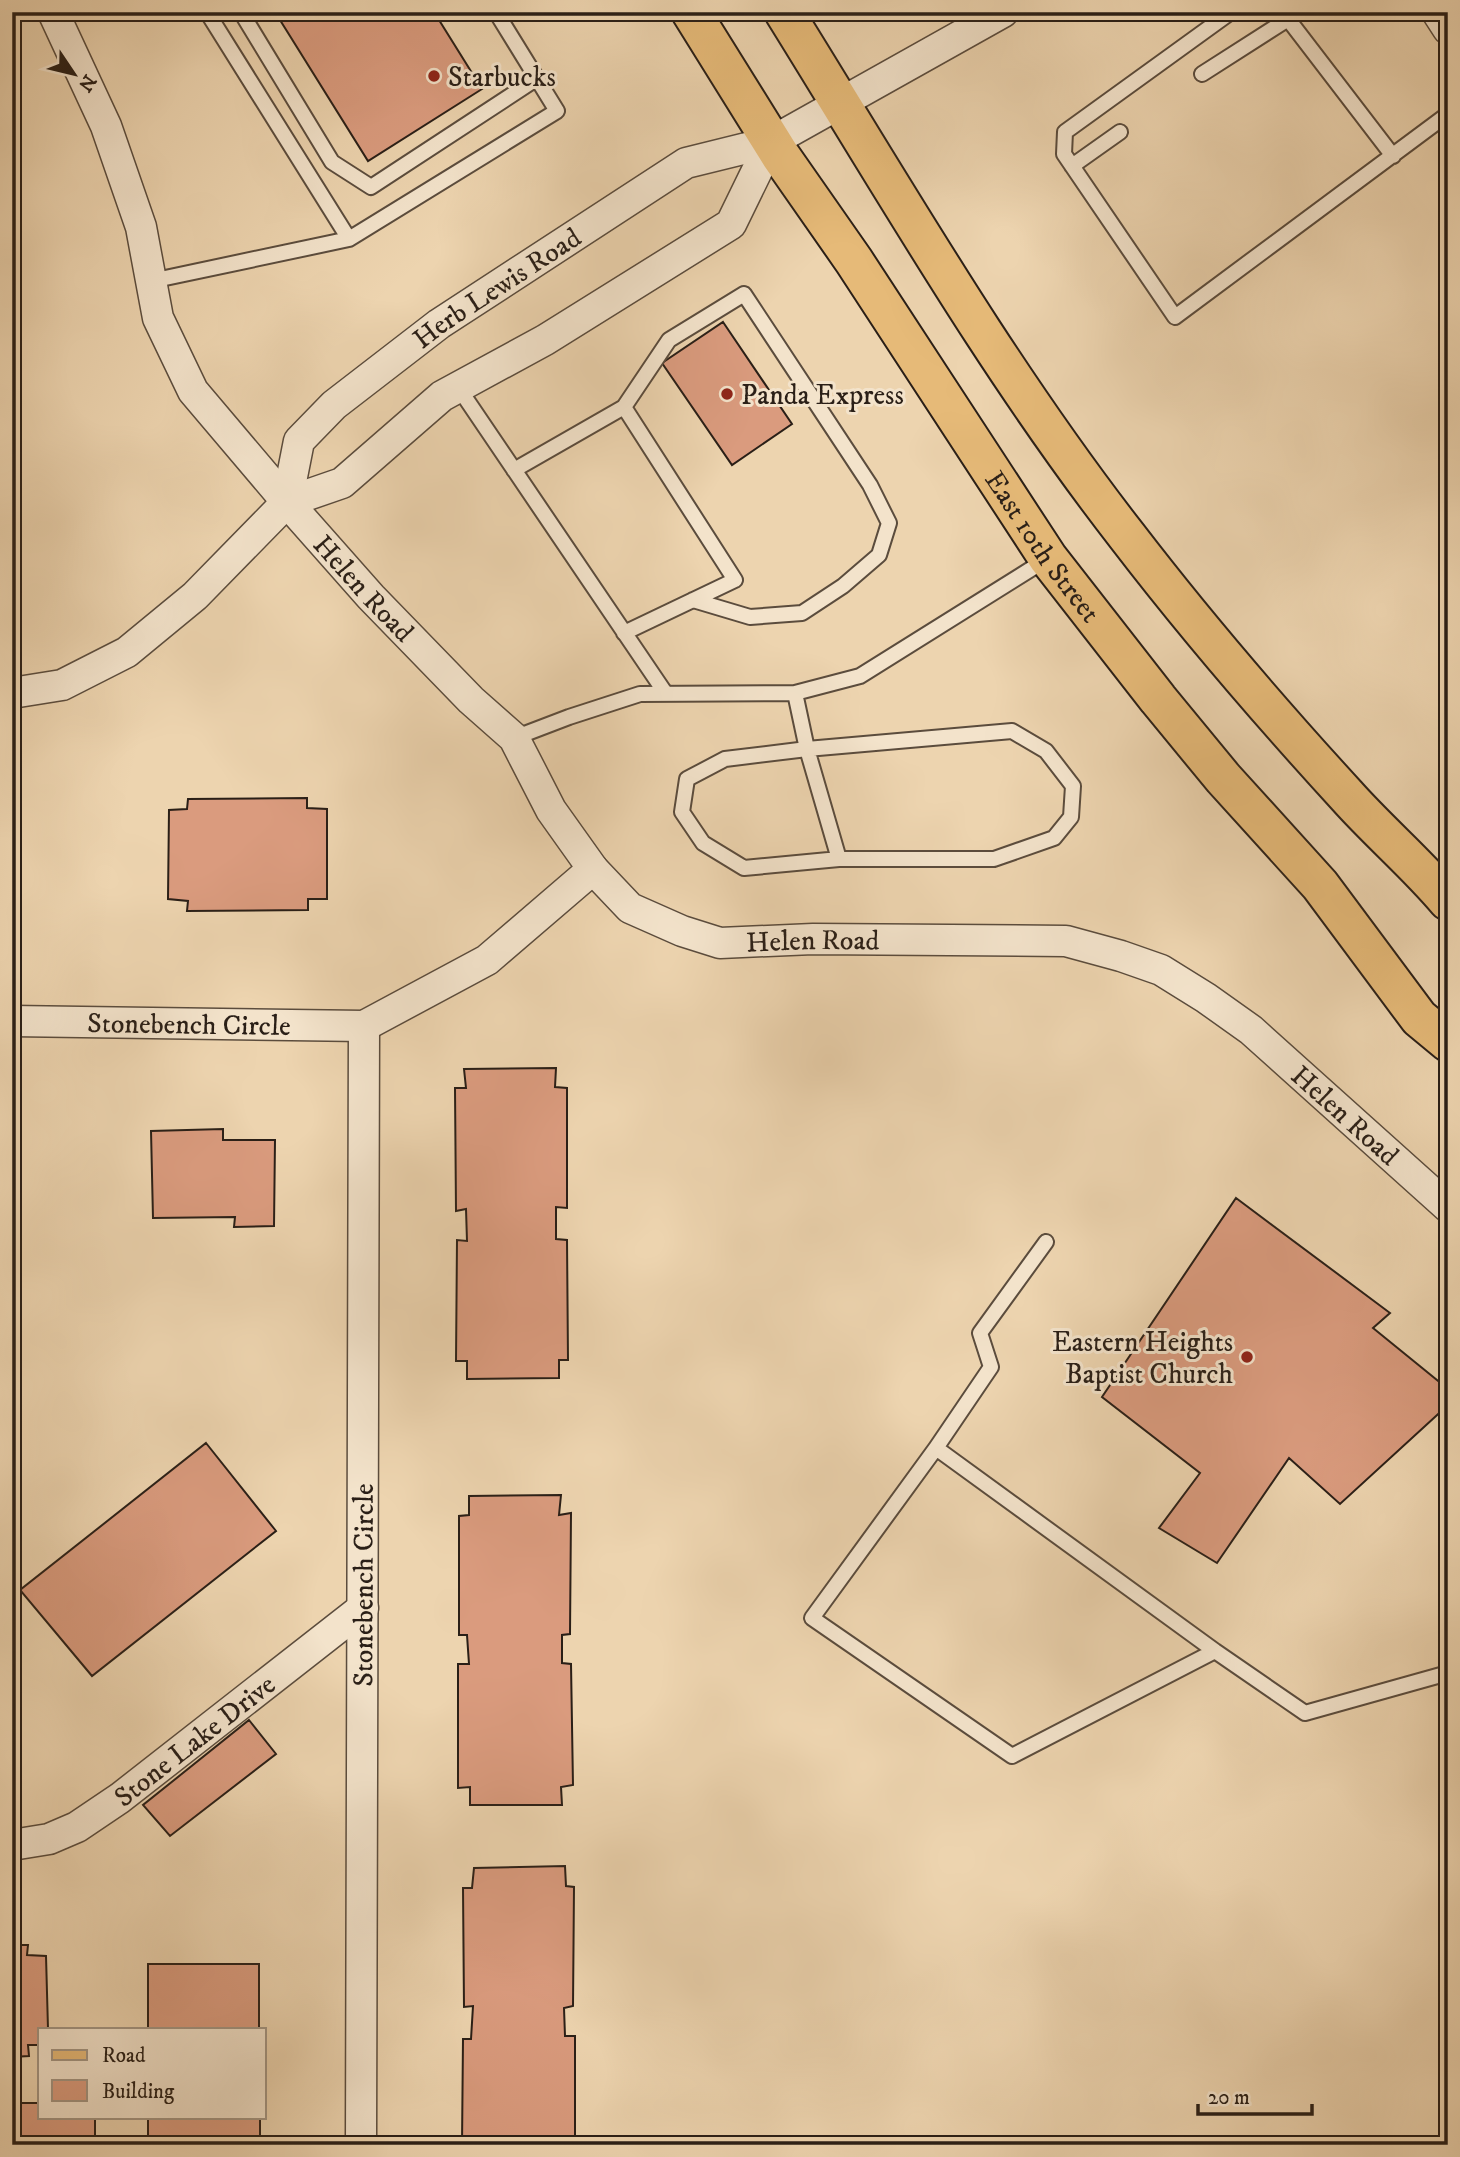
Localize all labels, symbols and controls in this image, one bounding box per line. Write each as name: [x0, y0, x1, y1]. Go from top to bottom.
north arrow: [38, 38, 108, 108]
place label: Starbucks: [448, 60, 556, 95]
marker: Starbucks: [426, 68, 442, 84]
text: N: [73, 70, 101, 96]
street label: Herb Lewis Road: [406, 220, 588, 357]
place label: Panda Express: [741, 378, 904, 413]
marker: Panda Express: [719, 386, 735, 402]
street label: East 10th Street: [977, 465, 1107, 630]
street label: Helen Road: [305, 528, 421, 650]
street label: Helen Road: [745, 923, 880, 961]
street label: Stonebench Circle: [87, 1006, 291, 1044]
street label: Helen Road: [1283, 1059, 1406, 1174]
place label: Eastern Heights Baptist Church: [1052, 1325, 1233, 1392]
marker: Eastern Heights Baptist Church: [1239, 1349, 1255, 1365]
street label: Stonebench Circle: [346, 1483, 382, 1687]
street label: Stone Lake Drive: [107, 1667, 283, 1815]
legend: [38, 2028, 266, 2118]
text: Road: [102, 2043, 146, 2069]
scale bar: [1198, 2073, 1311, 2117]
text: Building: [102, 2079, 175, 2105]
text: 20 m: [1208, 2085, 1250, 2111]

